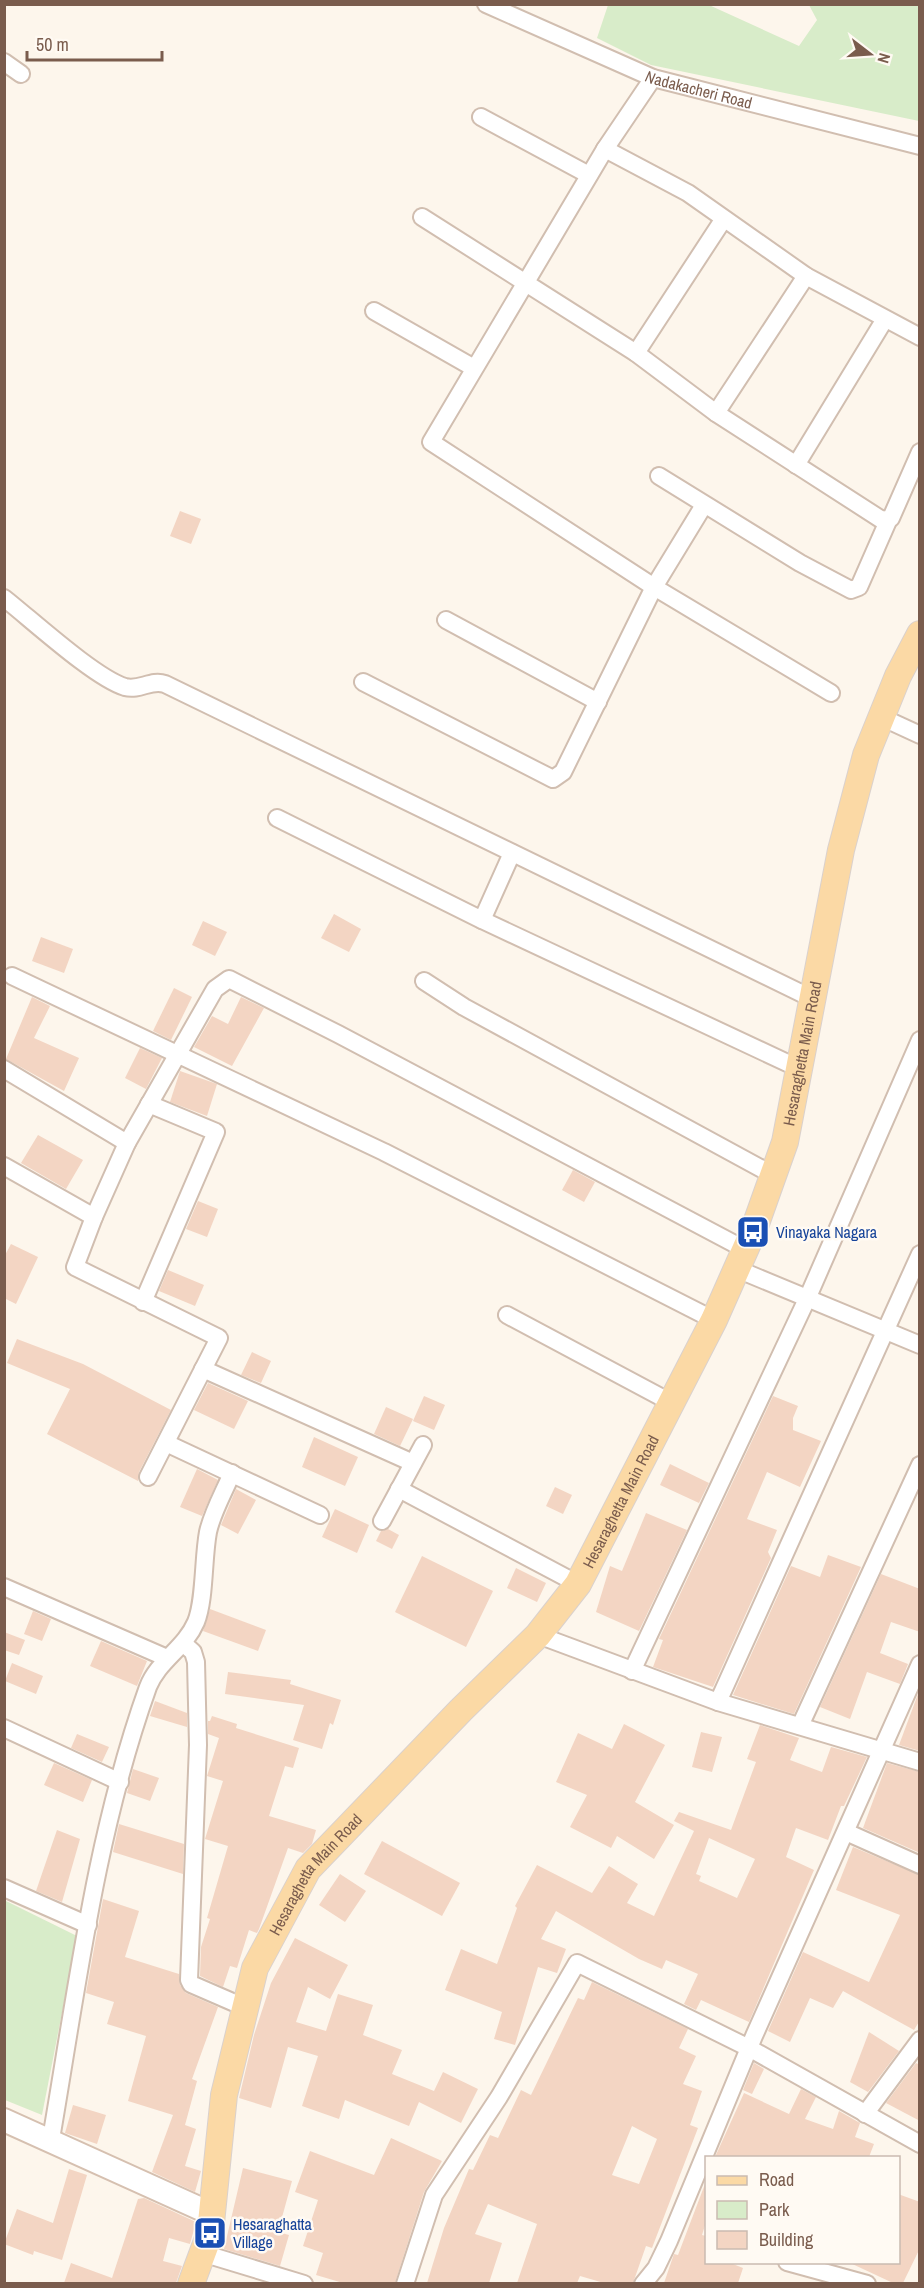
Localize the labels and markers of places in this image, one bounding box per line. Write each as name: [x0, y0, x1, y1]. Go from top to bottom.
bus stop icon: Vinayaka Nagara: [735, 1214, 771, 1250]
place label: Vinayaka Nagara: [776, 1221, 878, 1243]
place label: Hesaraghatta Village: [233, 2213, 312, 2253]
bus stop icon: Hesaraghatta Village: [192, 2215, 228, 2251]

